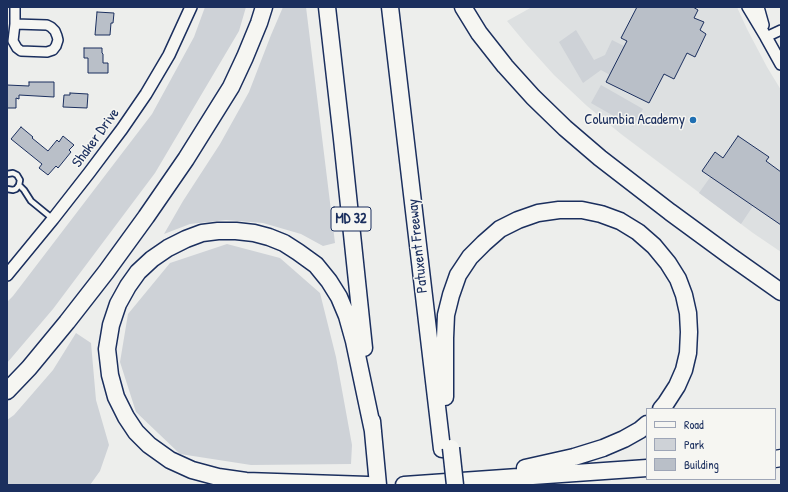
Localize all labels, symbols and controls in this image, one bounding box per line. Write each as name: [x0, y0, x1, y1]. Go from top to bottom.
street label: Shaker Drive: [69, 105, 123, 171]
place label: Columbia Academy: [584, 111, 685, 129]
marker: Columbia Academy: [688, 115, 698, 125]
street label: Patuxent Freeway: [404, 198, 432, 294]
road number: MD 32: [331, 207, 371, 231]
legend: [646, 408, 776, 480]
text: Road: [684, 416, 704, 433]
text: Park: [684, 436, 704, 453]
text: Building: [684, 456, 719, 473]

